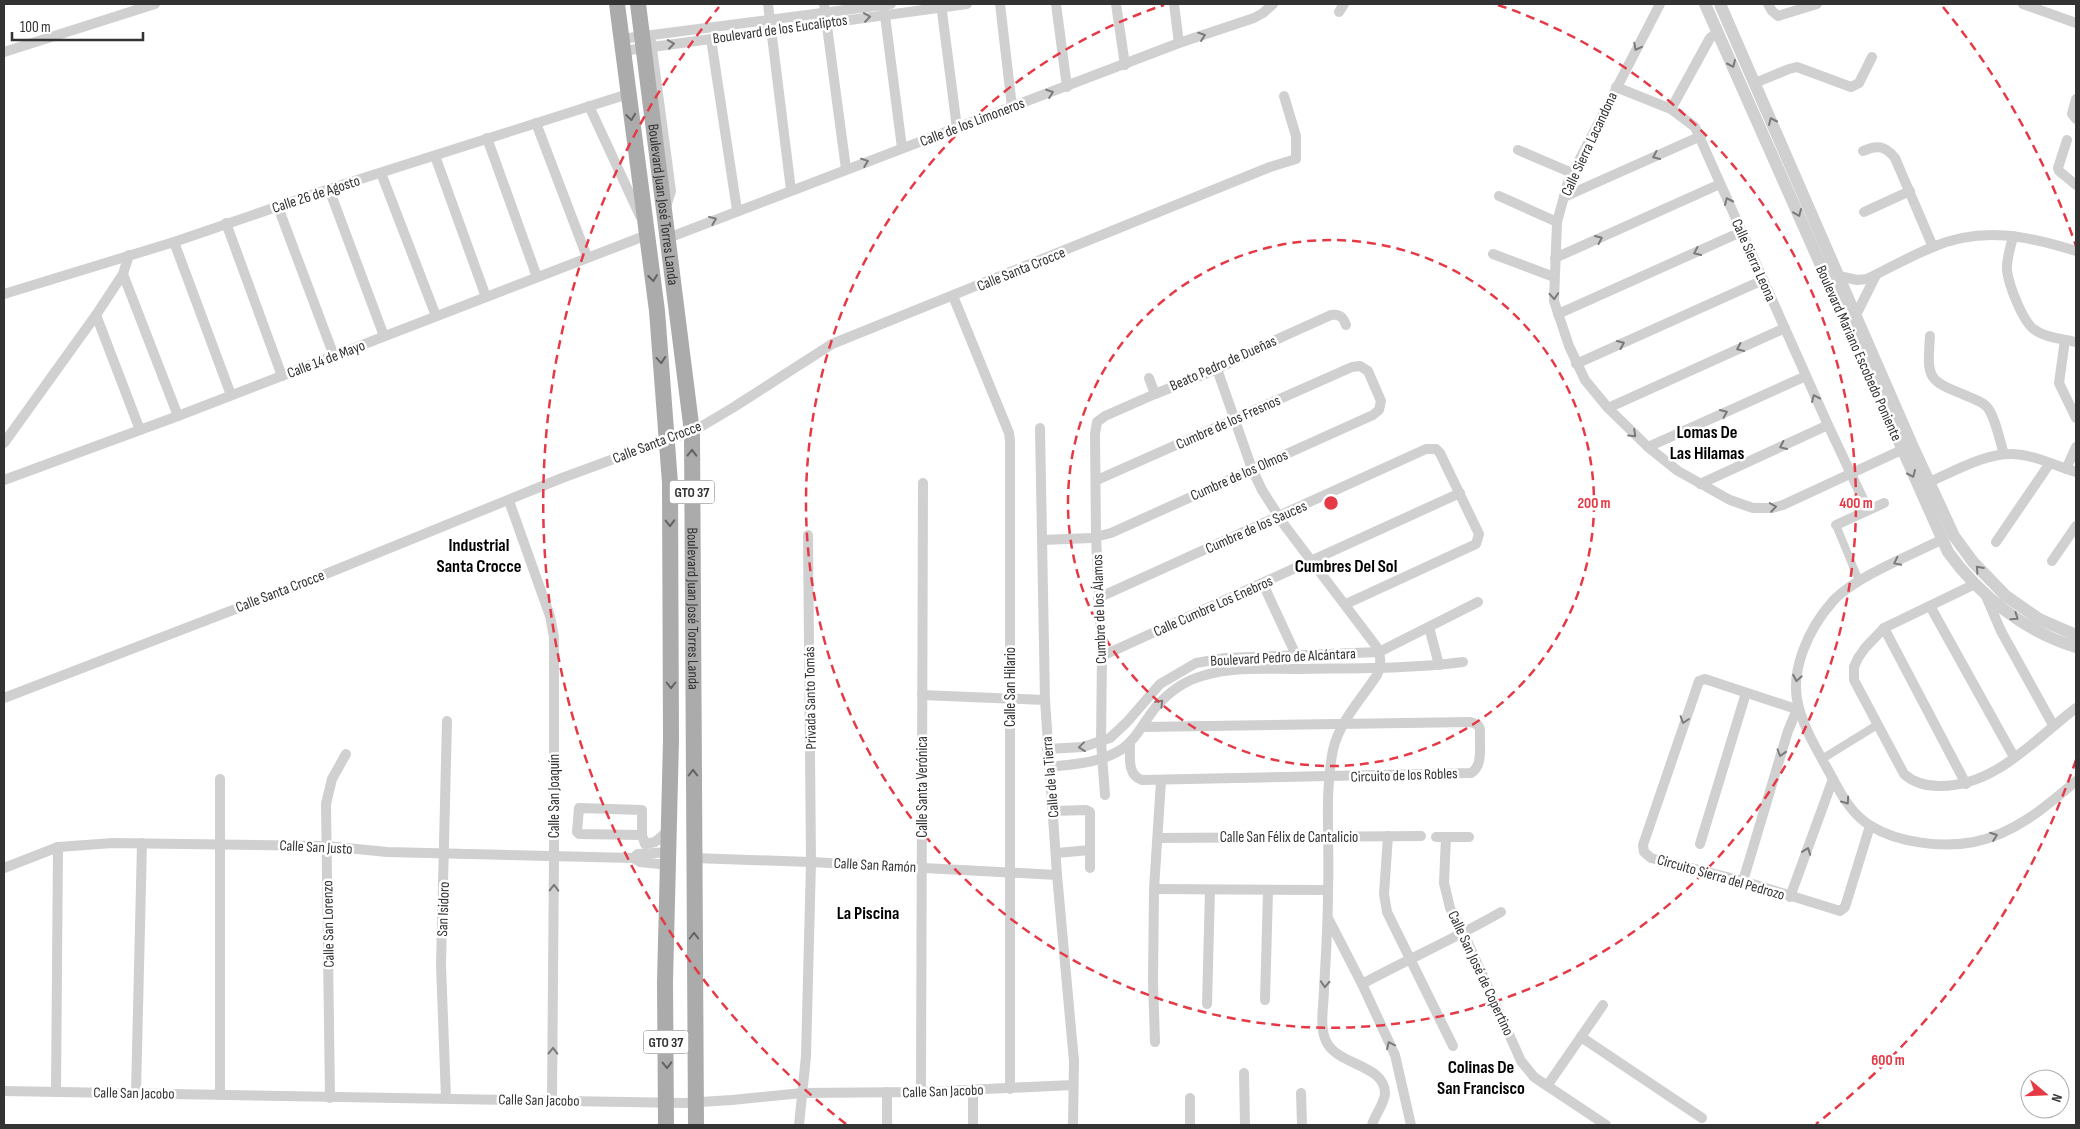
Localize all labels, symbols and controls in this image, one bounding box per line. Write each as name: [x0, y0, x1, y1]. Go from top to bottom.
scale bar: [12, 10, 144, 42]
street label: Boulevard de los Eucaliptos: [712, 11, 849, 48]
one-way arrow: [863, 12, 871, 23]
text: 100 m: [20, 18, 51, 37]
one-way arrow: [1197, 31, 1206, 41]
one-way arrow: [667, 39, 675, 50]
one-way arrow: [1633, 42, 1643, 51]
one-way arrow: [1726, 59, 1737, 68]
one-way arrow: [1045, 89, 1054, 99]
street label: Calle Sierra Lacandona: [1557, 89, 1622, 199]
street label: Calle de los Limoneros: [917, 94, 1027, 151]
one-way arrow: [626, 112, 636, 121]
one-way arrow: [1768, 117, 1779, 126]
street label: Boulevard Juan José Torres Landa: [643, 123, 682, 286]
one-way arrow: [1652, 150, 1661, 161]
one-way arrow: [860, 158, 869, 168]
street label: Calle 26 de Agosto: [270, 171, 363, 218]
one-way arrow: [1723, 197, 1734, 206]
one-way arrow: [1791, 208, 1802, 217]
one-way arrow: [708, 216, 717, 226]
street label: Calle Sierra Leona: [1727, 216, 1780, 305]
one-way arrow: [1594, 234, 1603, 245]
street label: Calle Santa Crocce: [974, 243, 1068, 296]
one-way arrow: [1693, 245, 1702, 256]
street label: Boulevard Mariano Escobedo Poniente: [1811, 262, 1906, 444]
one-way arrow: [647, 273, 657, 282]
one-way arrow: [1549, 292, 1560, 300]
street label: Beato Pedro de Dueñas: [1167, 331, 1279, 395]
street label: Calle 14 de Mayo: [285, 336, 368, 383]
one-way arrow: [1616, 340, 1625, 351]
one-way arrow: [1736, 342, 1745, 352]
one-way arrow: [655, 356, 666, 364]
street label: Cumbre de los Fresnos: [1173, 391, 1283, 454]
one-way arrow: [1811, 394, 1822, 403]
one-way arrow: [1719, 409, 1728, 419]
street label: Calle Santa Crocce: [610, 417, 704, 468]
district label: Lomas De Las Hilamas: [1670, 422, 1744, 464]
one-way arrow: [1628, 428, 1637, 437]
one-way arrow: [1779, 439, 1788, 450]
street label: Cumbre de los Olmos: [1188, 445, 1291, 505]
one-way arrow: [686, 449, 697, 457]
one-way arrow: [1906, 469, 1917, 478]
road number: GTO 37: [670, 481, 714, 504]
centre of rings: [1322, 494, 1340, 512]
text: 200 m: [1577, 494, 1611, 513]
text: 400 m: [1839, 494, 1873, 513]
street label: Cumbre de los Sauces: [1203, 497, 1310, 558]
one-way arrow: [1769, 502, 1778, 512]
one-way arrow: [665, 519, 675, 527]
street label: Boulevard Juan José Torres Landa: [683, 527, 702, 690]
district label: Industrial Santa Crocce: [437, 535, 521, 577]
street label: Cumbre de los Álamos: [1088, 554, 1111, 664]
district label: Cumbres Del Sol: [1295, 556, 1397, 577]
one-way arrow: [1894, 556, 1903, 566]
street label: Calle Santa Crocce: [233, 566, 327, 617]
one-way arrow: [1976, 566, 1985, 575]
street label: Calle Cumbre Los Enebros: [1151, 572, 1276, 641]
one-way arrow: [2009, 611, 2019, 620]
street label: Boulevard Pedro de Alcántara: [1210, 644, 1356, 671]
street label: Privada Santo Tomás: [800, 646, 821, 750]
street label: Calle San Hilario: [1001, 647, 1020, 727]
one-way arrow: [1793, 674, 1803, 683]
one-way arrow: [666, 682, 676, 689]
one-way arrow: [1155, 700, 1164, 709]
one-way arrow: [1680, 715, 1690, 724]
street label: Calle de la Tierra: [1037, 735, 1064, 818]
street label: Calle Santa Verónica: [913, 736, 932, 838]
one-way arrow: [1078, 741, 1086, 752]
one-way arrow: [1777, 748, 1787, 756]
street label: Calle San Joaquín: [545, 754, 564, 838]
street label: Circuito de los Robles: [1350, 764, 1458, 787]
one-way arrow: [688, 769, 698, 777]
one-way arrow: [1840, 795, 1849, 805]
street label: Calle San Félix de Cantalicio: [1220, 828, 1358, 847]
one-way arrow: [1989, 832, 1997, 842]
street label: Calle San Justo: [279, 836, 353, 859]
one-way arrow: [1801, 847, 1811, 856]
street label: Circuito Sierra del Pedrozo: [1655, 850, 1787, 905]
street label: Calle San Ramón: [833, 854, 917, 877]
street label: Calle San Lorenzo: [318, 880, 339, 968]
street label: San Isidoro: [433, 881, 454, 937]
one-way arrow: [549, 884, 559, 892]
district label: La Piscina: [837, 903, 899, 924]
street label: Calle San José de Copertino: [1443, 908, 1518, 1039]
one-way arrow: [689, 932, 699, 940]
one-way arrow: [1319, 980, 1330, 988]
road number: GTO 37: [644, 1030, 688, 1054]
one-way arrow: [1386, 1041, 1396, 1050]
one-way arrow: [547, 1047, 558, 1055]
text: 600 m: [1871, 1051, 1905, 1070]
district label: Colinas De San Francisco: [1437, 1057, 1525, 1099]
one-way arrow: [661, 1062, 672, 1070]
north arrow: [2020, 1069, 2070, 1119]
street label: Calle San Jacobo: [902, 1081, 984, 1102]
street label: Calle San Jacobo: [93, 1083, 175, 1104]
street label: Calle San Jacobo: [498, 1090, 580, 1111]
text: N: [2048, 1092, 2066, 1104]

